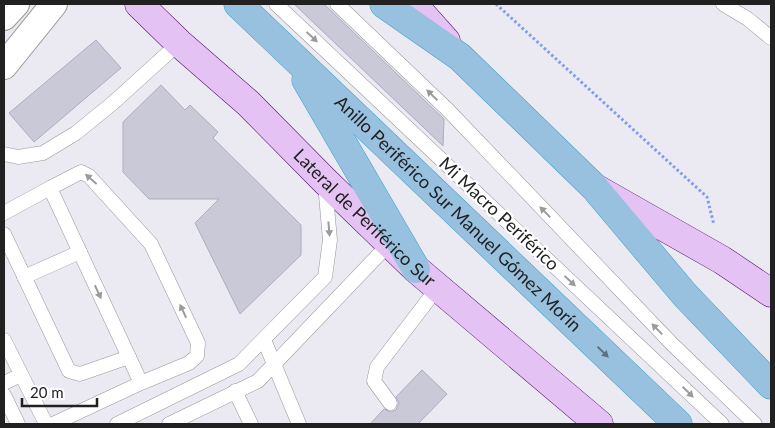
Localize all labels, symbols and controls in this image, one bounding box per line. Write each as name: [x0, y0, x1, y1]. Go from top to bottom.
one-way arrow: [306, 31, 318, 43]
one-way arrow: [426, 89, 438, 101]
street label: Anillo Periférico Sur Manuel Gómez Morín: [331, 90, 586, 336]
street label: Lateral de Periférico Sur: [289, 144, 441, 291]
street label: Mi Macro Periférico: [435, 152, 564, 275]
one-way arrow: [84, 174, 97, 185]
one-way arrow: [539, 206, 551, 218]
one-way arrow: [325, 221, 333, 237]
one-way arrow: [564, 275, 576, 287]
one-way arrow: [95, 285, 103, 299]
one-way arrow: [178, 304, 186, 318]
one-way arrow: [651, 323, 663, 335]
one-way arrow: [596, 346, 608, 358]
scale bar: [22, 376, 98, 408]
text: 20 m: [30, 383, 64, 401]
one-way arrow: [682, 386, 694, 398]

